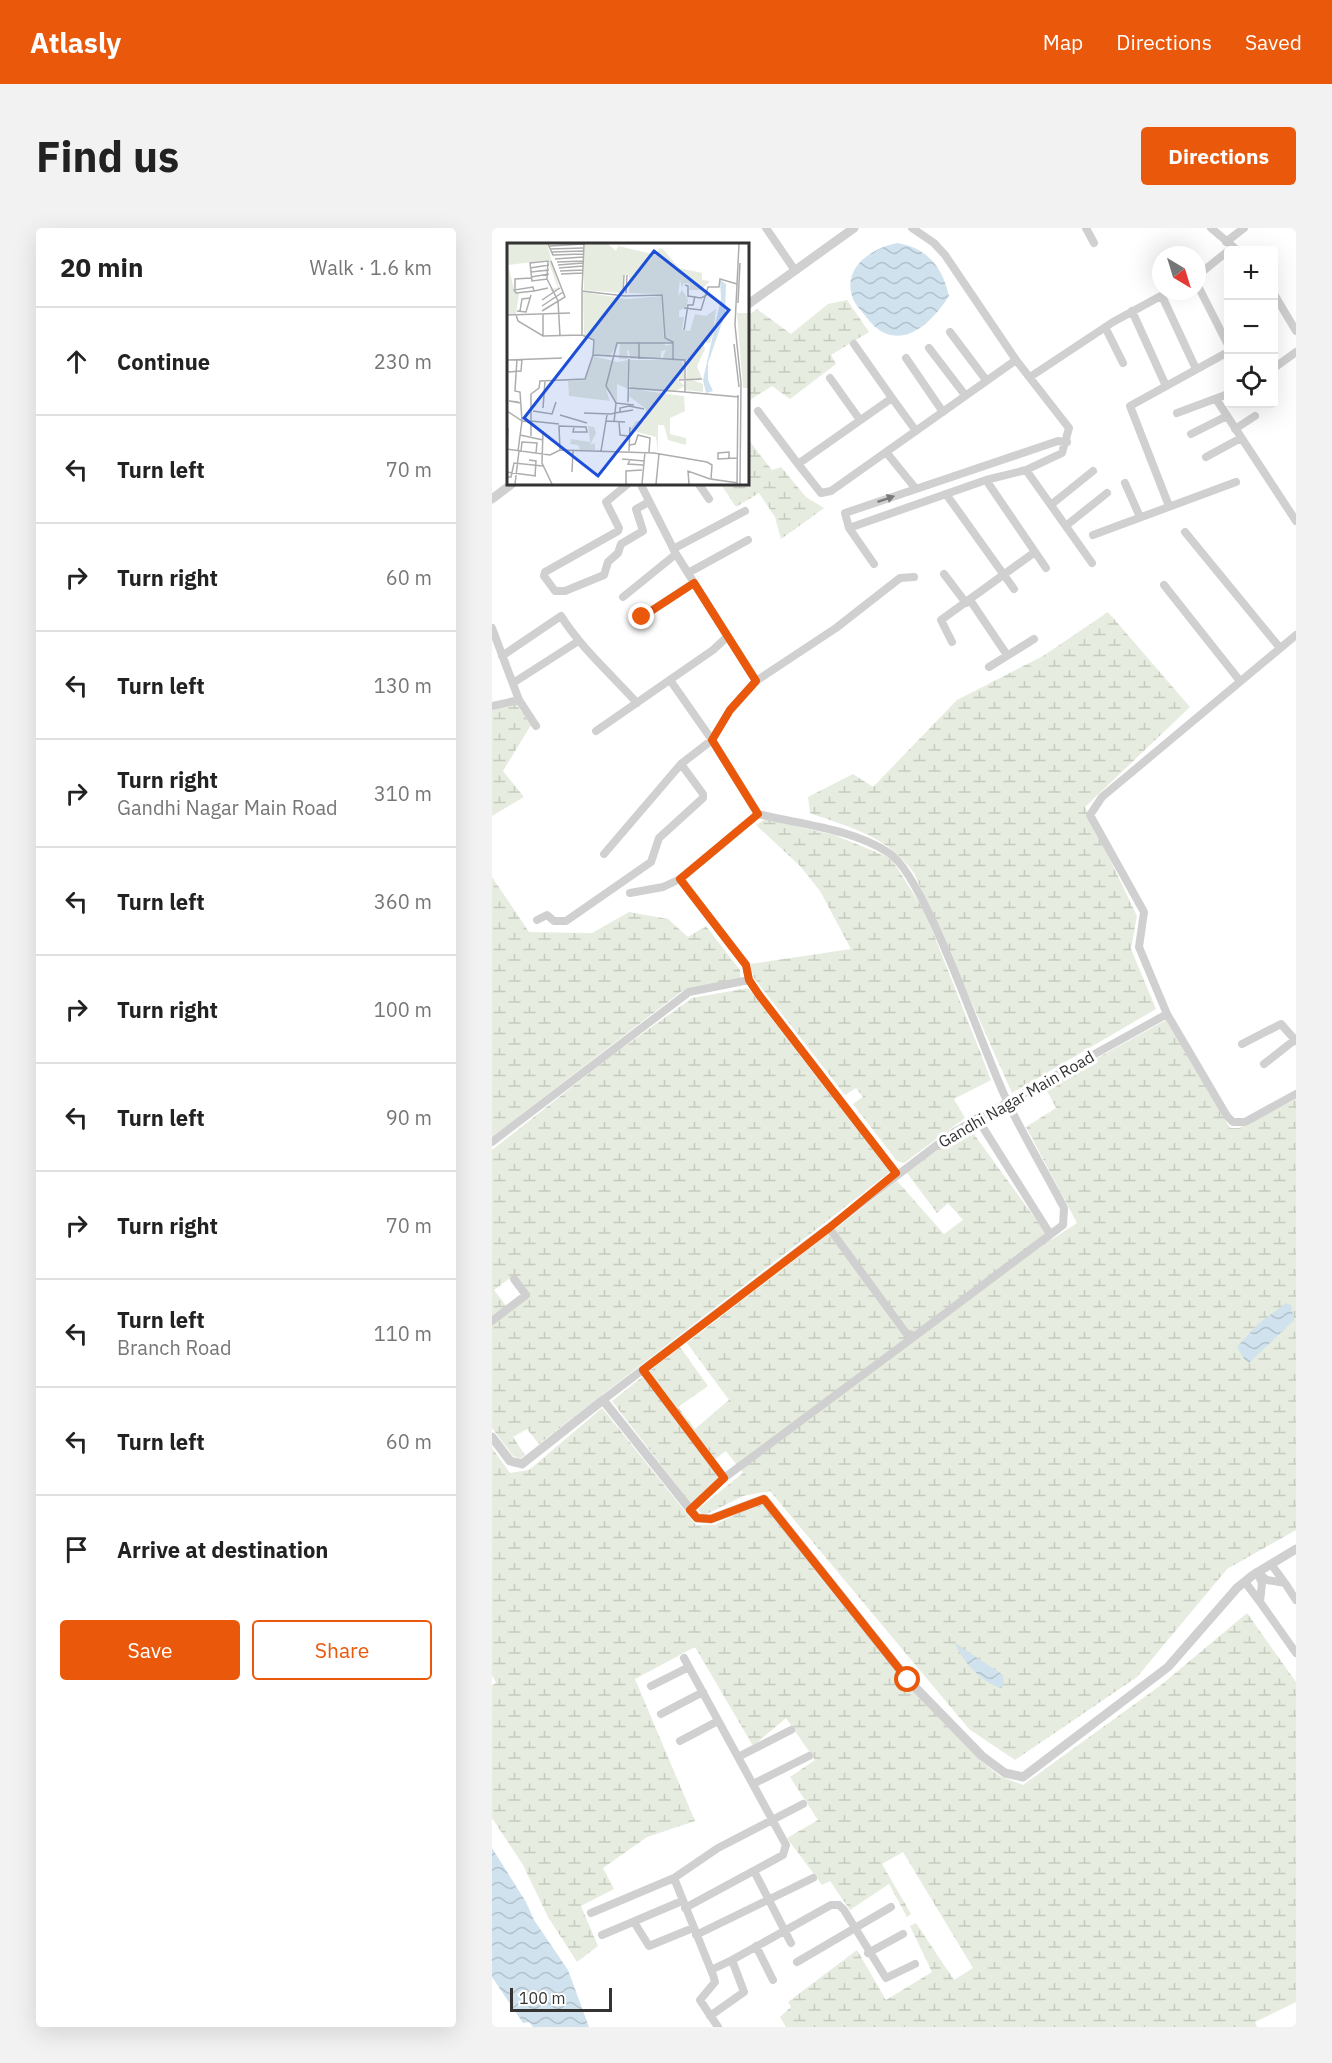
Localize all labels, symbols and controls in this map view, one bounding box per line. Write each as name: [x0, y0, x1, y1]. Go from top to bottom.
text: Atlasly: [30, 24, 121, 61]
text: Map: [1043, 28, 1083, 56]
text: Directions: [1116, 28, 1212, 56]
text: Saved: [1245, 28, 1302, 56]
button: Directions: [1141, 127, 1296, 185]
text: Find us: [36, 129, 179, 184]
inset map: [507, 243, 748, 484]
north arrow: [1152, 246, 1206, 300]
map controls: [1224, 246, 1278, 408]
button: +: [1224, 246, 1278, 300]
text: 20 min: [60, 250, 144, 284]
text: Walk · 1.6 km: [310, 254, 432, 281]
button: −: [1224, 300, 1278, 354]
icon: ahead: [60, 345, 93, 378]
text: Continue: [117, 347, 210, 376]
text: 230 m: [374, 348, 432, 375]
button: locate: [1224, 354, 1278, 408]
icon: left: [60, 453, 93, 486]
text: Turn left: [117, 455, 205, 484]
text: 70 m: [386, 456, 432, 483]
one-way arrow: [877, 494, 895, 503]
icon: right: [60, 561, 93, 594]
text: Turn right: [117, 563, 218, 592]
text: 60 m: [386, 564, 432, 591]
route end: [628, 603, 654, 629]
icon: left: [60, 669, 93, 702]
text: Turn left: [117, 671, 205, 700]
text: 130 m: [374, 672, 432, 699]
text: Turn right: [117, 765, 218, 794]
icon: right: [60, 777, 93, 810]
text: 310 m: [374, 780, 432, 807]
text: Gandhi Nagar Main Road: [117, 794, 338, 821]
icon: left: [60, 885, 93, 918]
text: Turn left: [117, 887, 205, 916]
text: 360 m: [374, 888, 432, 915]
icon: right: [60, 993, 93, 1026]
text: Turn right: [117, 995, 218, 1024]
text: 100 m: [374, 996, 432, 1023]
street label: Gandhi Nagar Main Road: [935, 1046, 1097, 1152]
icon: left: [60, 1101, 93, 1134]
text: Turn left: [117, 1103, 205, 1132]
text: 90 m: [386, 1104, 432, 1131]
icon: right: [60, 1209, 93, 1242]
text: Turn right: [117, 1211, 218, 1240]
text: 70 m: [386, 1212, 432, 1239]
text: Turn left: [117, 1305, 205, 1334]
icon: left: [60, 1317, 93, 1350]
text: 110 m: [374, 1320, 432, 1347]
text: Branch Road: [117, 1334, 231, 1361]
icon: left: [60, 1425, 93, 1458]
text: Turn left: [117, 1427, 205, 1456]
text: 60 m: [386, 1428, 432, 1455]
icon: arrive: [60, 1533, 93, 1566]
text: Arrive at destination: [117, 1535, 328, 1564]
button: Save: [60, 1620, 240, 1680]
button: Share: [252, 1620, 432, 1680]
route start: [894, 1666, 920, 1692]
scale bar: [510, 1985, 612, 2012]
text: 100 m: [519, 1988, 566, 2008]

